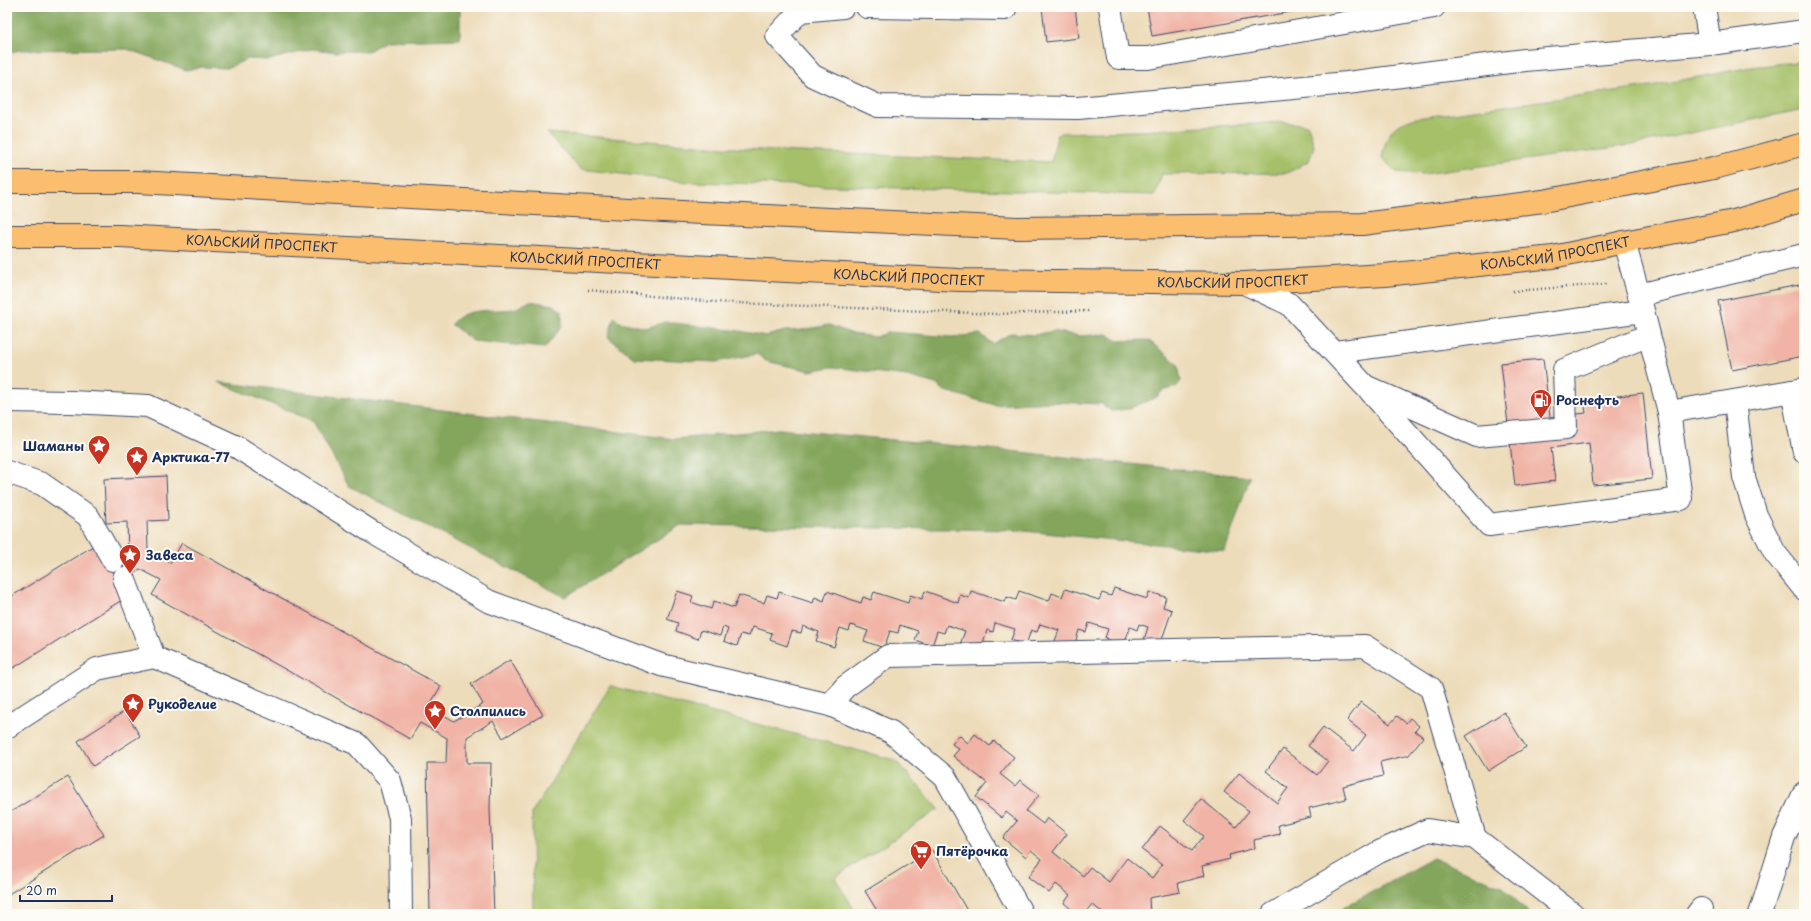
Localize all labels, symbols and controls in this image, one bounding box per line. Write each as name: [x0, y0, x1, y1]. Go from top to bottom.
street label: КОЛЬСКИЙ ПРОСПЕКТ: [186, 229, 338, 256]
street label: КОЛЬСКИЙ ПРОСПЕКТ: [1479, 231, 1632, 274]
street label: КОЛЬСКИЙ ПРОСПЕКТ: [509, 246, 662, 273]
street label: КОЛЬСКИЙ ПРОСПЕКТ: [833, 263, 985, 289]
street label: КОЛЬСКИЙ ПРОСПЕКТ: [1157, 269, 1309, 292]
fuel station icon: Роснефть: [1528, 387, 1554, 420]
place label: Роснефть: [1556, 390, 1619, 409]
place icon: Шаманы: [86, 433, 112, 466]
place label: Шаманы: [23, 436, 84, 455]
place icon: Арктика-77: [124, 444, 150, 477]
place label: Арктика-77: [152, 447, 230, 466]
place icon: Завеса: [117, 542, 143, 575]
place label: Завеса: [145, 545, 194, 564]
place icon: Рукоделие: [120, 691, 146, 724]
place label: Рукоделие: [148, 694, 217, 713]
place icon: Столпились: [422, 698, 448, 731]
place label: Столпились: [450, 701, 526, 720]
supermarket icon: Пятёрочка: [908, 838, 934, 871]
place label: Пятёрочка: [936, 841, 1008, 860]
scale bar: [20, 877, 112, 903]
text: 20 m: [26, 881, 57, 899]

